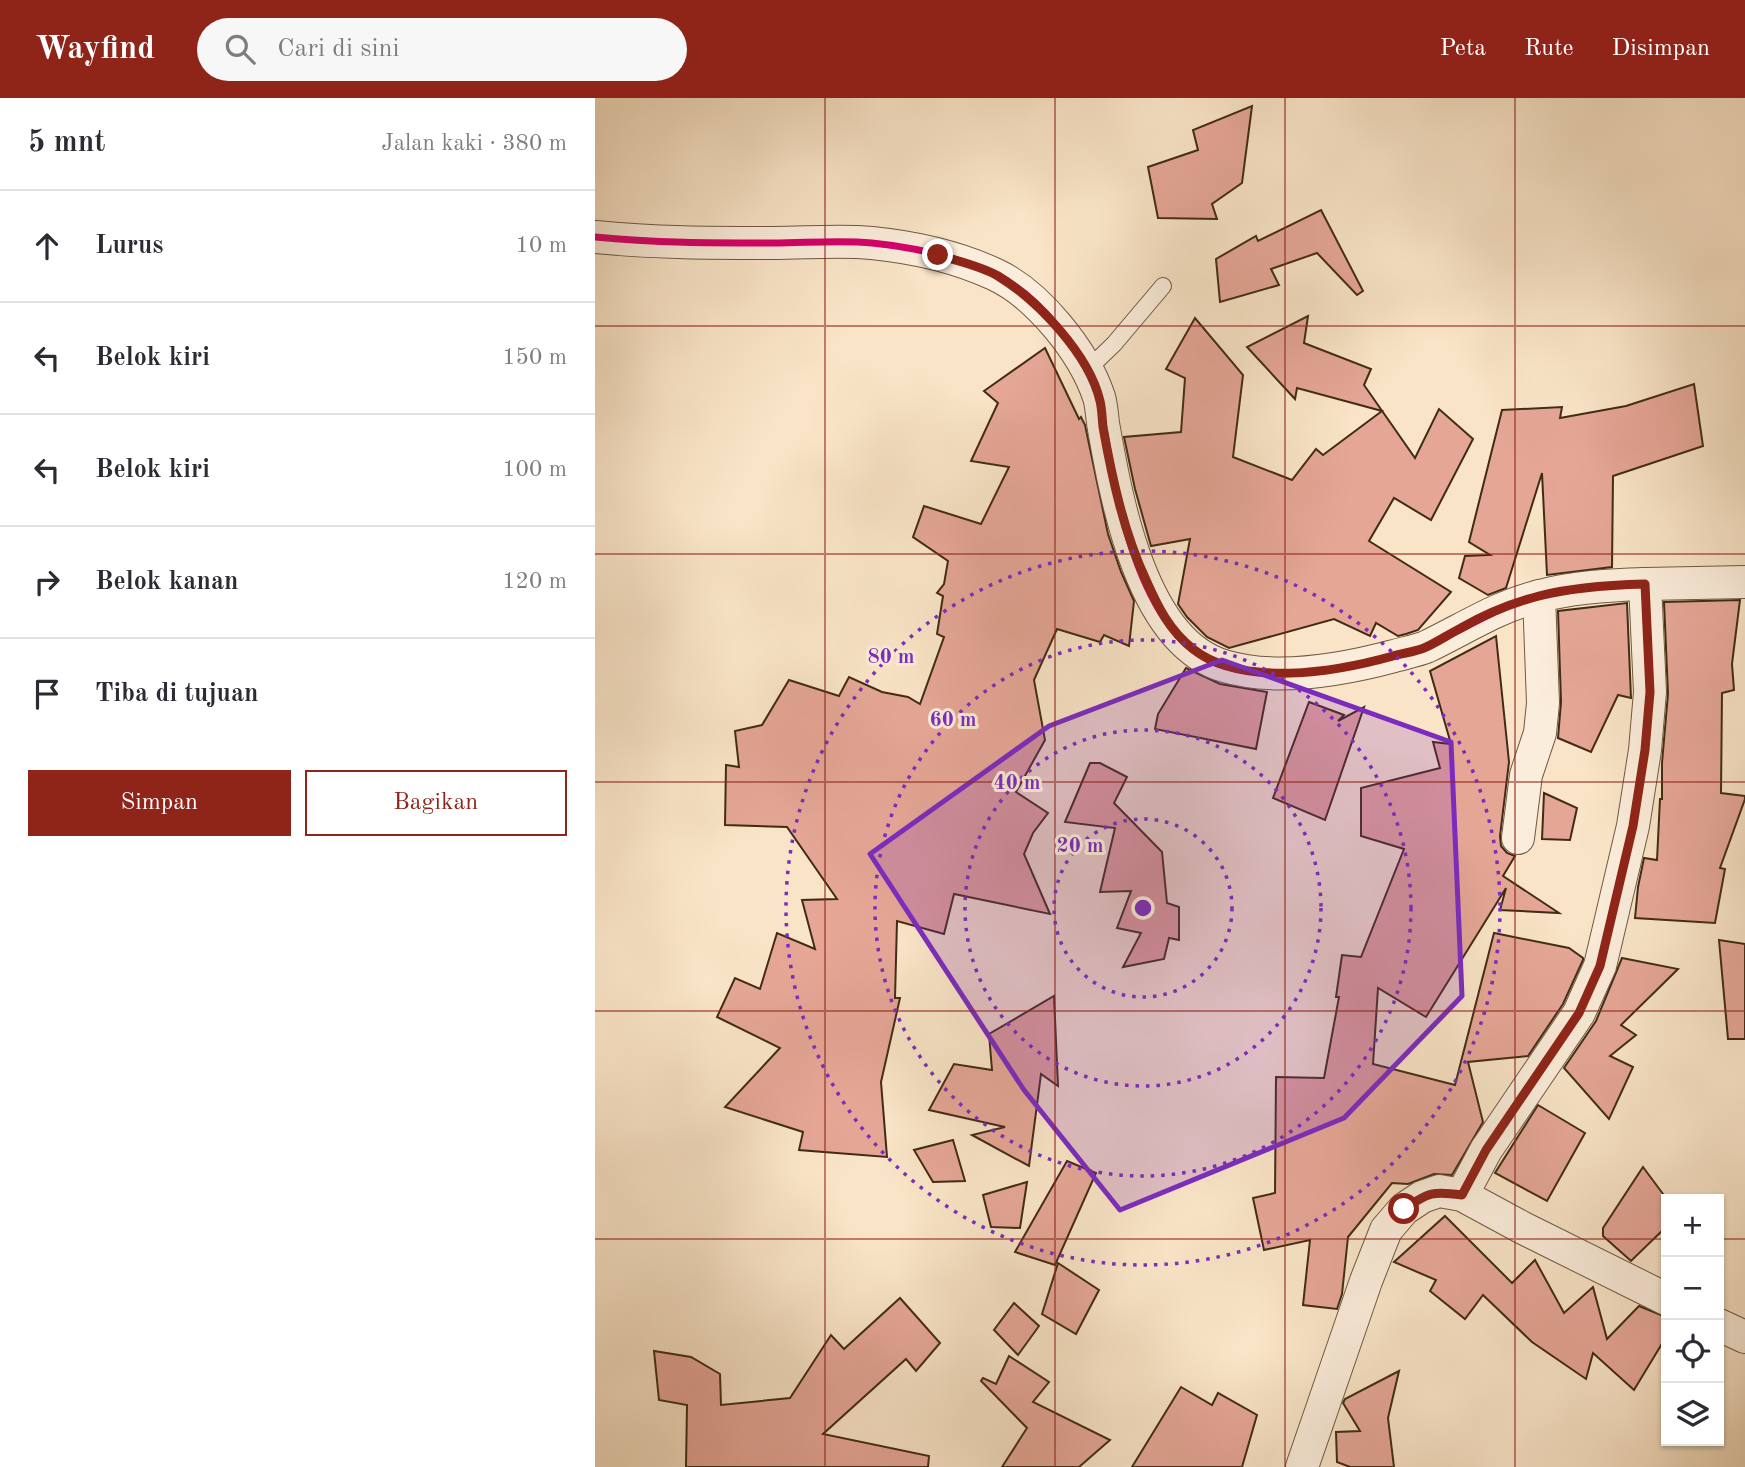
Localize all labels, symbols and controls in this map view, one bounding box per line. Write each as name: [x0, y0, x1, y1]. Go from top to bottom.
search box: [197, 18, 687, 81]
icon: search: [221, 30, 259, 68]
text: Wayfind: [35, 33, 155, 66]
text: Cari di sini: [277, 36, 400, 62]
text: Peta: [1440, 37, 1486, 61]
text: Rute: [1524, 37, 1574, 61]
text: Disimpan: [1612, 37, 1710, 61]
text: 5 mnt: [28, 128, 105, 158]
text: Jalan kaki · 380 m: [381, 132, 567, 155]
icon: ahead: [28, 227, 66, 265]
text: Lurus: [95, 233, 163, 259]
text: 10 m: [516, 234, 567, 257]
route end: [922, 239, 953, 270]
icon: left: [28, 339, 66, 377]
text: Belok kiri: [95, 345, 210, 371]
text: 150 m: [502, 346, 567, 369]
icon: left: [28, 451, 66, 489]
text: Belok kiri: [95, 457, 210, 483]
text: 100 m: [502, 458, 567, 481]
icon: right: [28, 563, 66, 601]
text: Belok kanan: [95, 569, 239, 595]
text: 120 m: [502, 570, 567, 593]
text: 80 m: [867, 647, 915, 668]
icon: arrive: [28, 675, 66, 713]
text: Tiba di tujuan: [95, 681, 259, 707]
text: 60 m: [929, 710, 977, 731]
button: Simpan: [28, 770, 291, 836]
button: Bagikan: [305, 770, 567, 836]
text: 40 m: [993, 773, 1041, 794]
text: 20 m: [1056, 836, 1104, 857]
centre of rings: [1131, 896, 1155, 920]
route start: [1388, 1193, 1419, 1224]
map controls: [1661, 1194, 1724, 1446]
button: +: [1661, 1194, 1724, 1257]
button: −: [1661, 1257, 1724, 1320]
button: locate: [1661, 1320, 1724, 1383]
button: layers: [1661, 1383, 1724, 1446]

